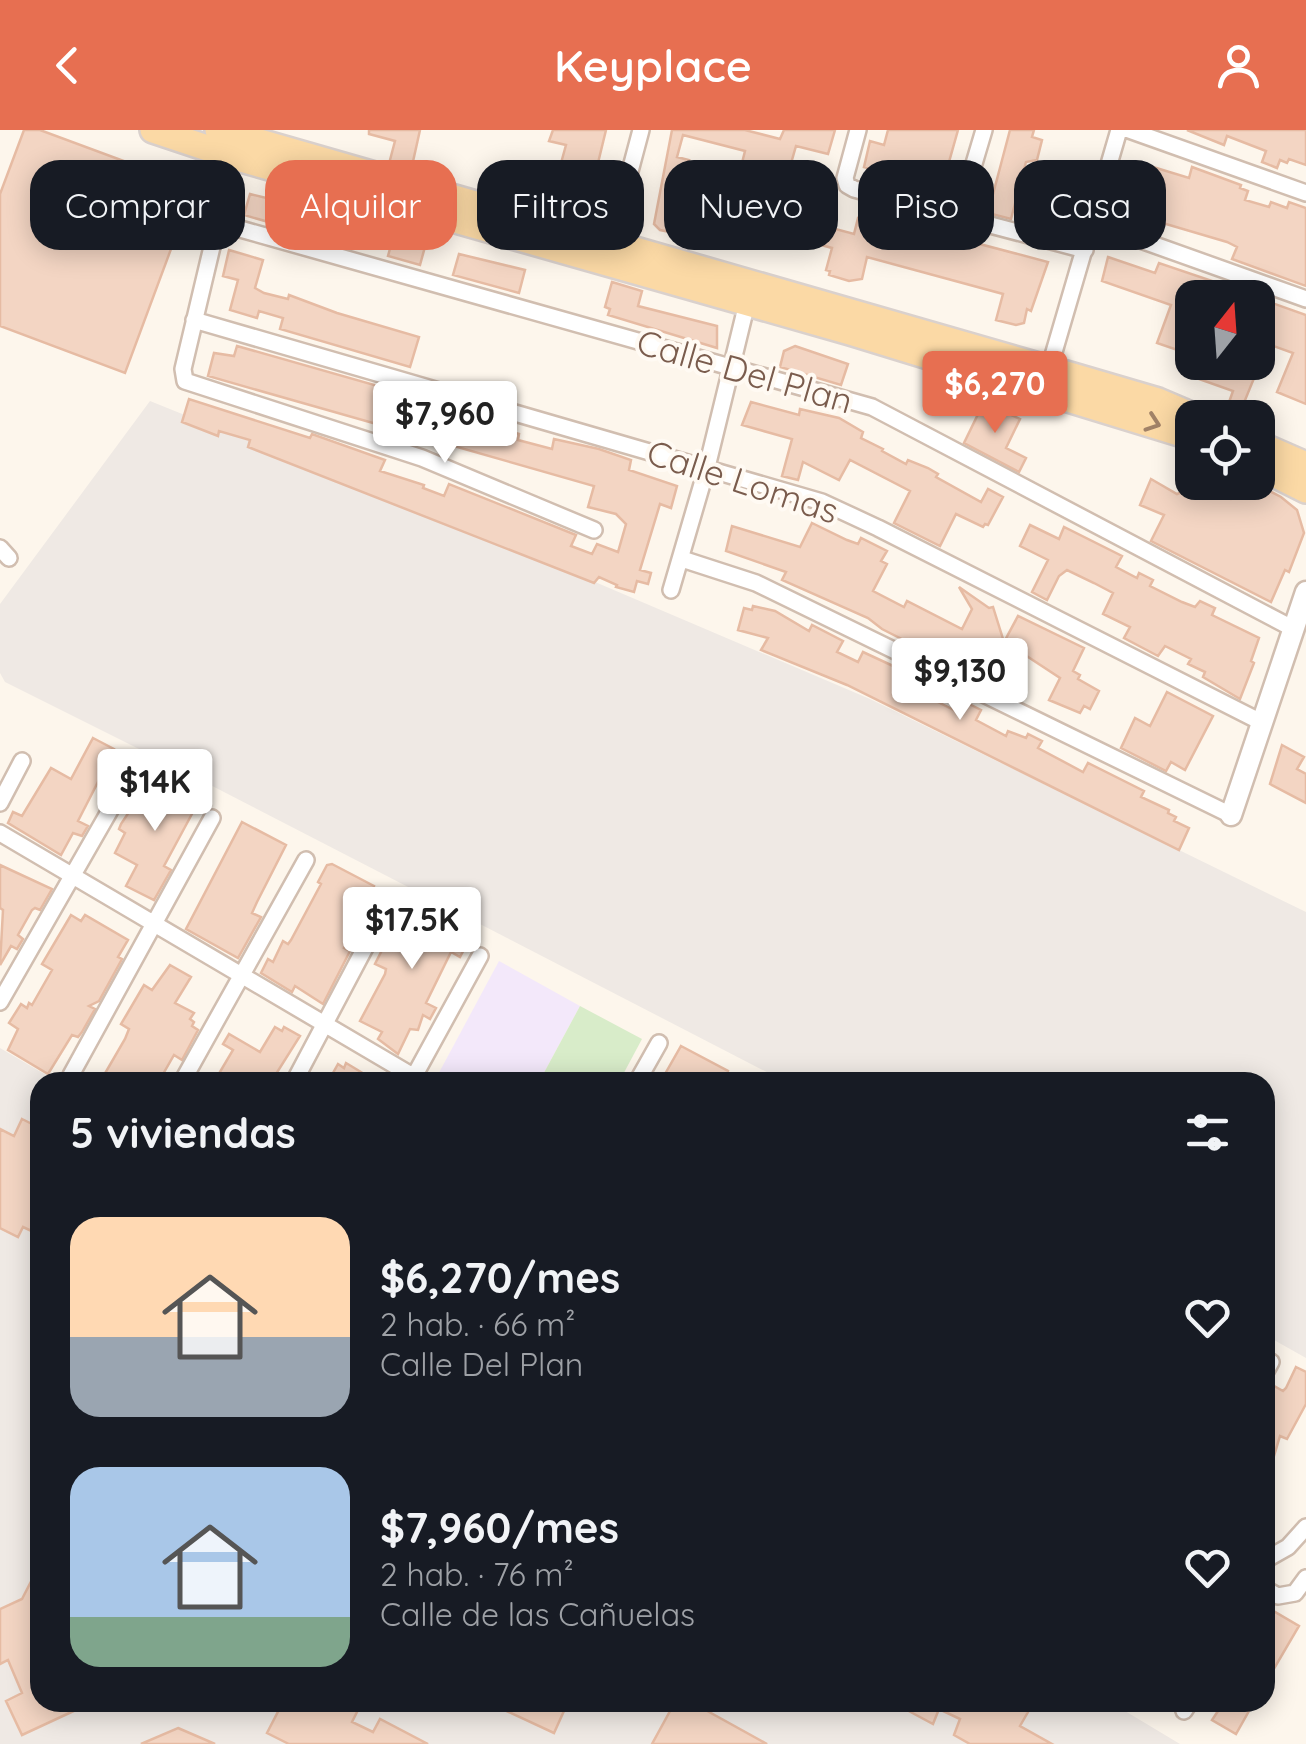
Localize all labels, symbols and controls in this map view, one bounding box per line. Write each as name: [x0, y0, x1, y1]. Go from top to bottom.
text: Keyplace: [554, 37, 752, 93]
icon: back: [40, 38, 95, 93]
icon: person: [1211, 38, 1266, 93]
chip: Comprar: [30, 160, 245, 250]
chip: Alquilar: [265, 160, 457, 250]
chip: Filtros: [477, 160, 644, 250]
chip: Nuevo: [664, 160, 838, 250]
chip: Piso: [858, 160, 994, 250]
chip: Casa: [1014, 160, 1166, 250]
north arrow: [1175, 280, 1275, 380]
map controls: [1175, 280, 1275, 500]
street label: Calle Del Plan: [632, 319, 858, 423]
pin: $6,270: [914, 351, 1076, 436]
text: $6,270: [944, 363, 1046, 403]
pin: $7,960: [364, 381, 526, 466]
text: $7,960: [395, 393, 495, 433]
button: locate: [1175, 400, 1275, 500]
one-way arrow: [1144, 412, 1161, 432]
street label: Calle Lomas: [642, 429, 844, 533]
pin: $9,130: [879, 638, 1041, 723]
text: $9,130: [914, 650, 1006, 690]
pin: $14K: [96, 749, 214, 834]
text: $14K: [119, 761, 191, 801]
pin: $17.5K: [331, 887, 493, 972]
text: $17.5K: [365, 899, 459, 939]
icon: filters: [1180, 1105, 1235, 1160]
text: 5 viviendas: [70, 1106, 296, 1159]
text: $6,270/mes: [380, 1251, 620, 1304]
icon: home: [150, 1257, 270, 1377]
icon: heart: [1180, 1290, 1235, 1345]
text: 2 hab. · 66 m²: [380, 1304, 575, 1344]
text: Calle Del Plan: [380, 1344, 583, 1384]
text: $7,960/mes: [380, 1501, 619, 1554]
icon: home: [150, 1507, 270, 1627]
icon: heart: [1180, 1540, 1235, 1595]
text: 2 hab. · 76 m²: [380, 1554, 574, 1594]
text: Calle de las Cañuelas: [380, 1594, 695, 1634]

